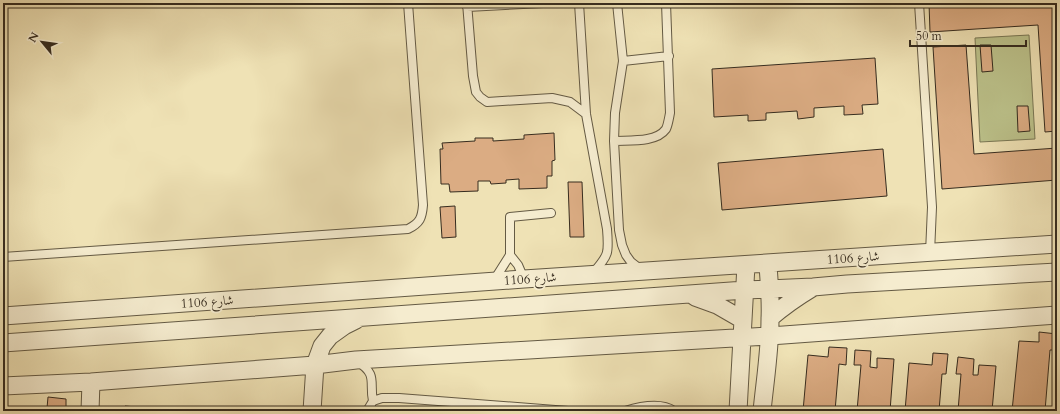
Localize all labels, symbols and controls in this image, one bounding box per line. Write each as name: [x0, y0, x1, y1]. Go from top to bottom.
north arrow: [22, 22, 62, 62]
scale bar: [910, 22, 1026, 48]
text: 50 m: [916, 28, 943, 44]
text: N: [25, 29, 43, 45]
street label: شارع 1106: [826, 247, 880, 271]
street label: شارع 1106: [503, 268, 557, 292]
street label: شارع 1106: [180, 291, 234, 315]

